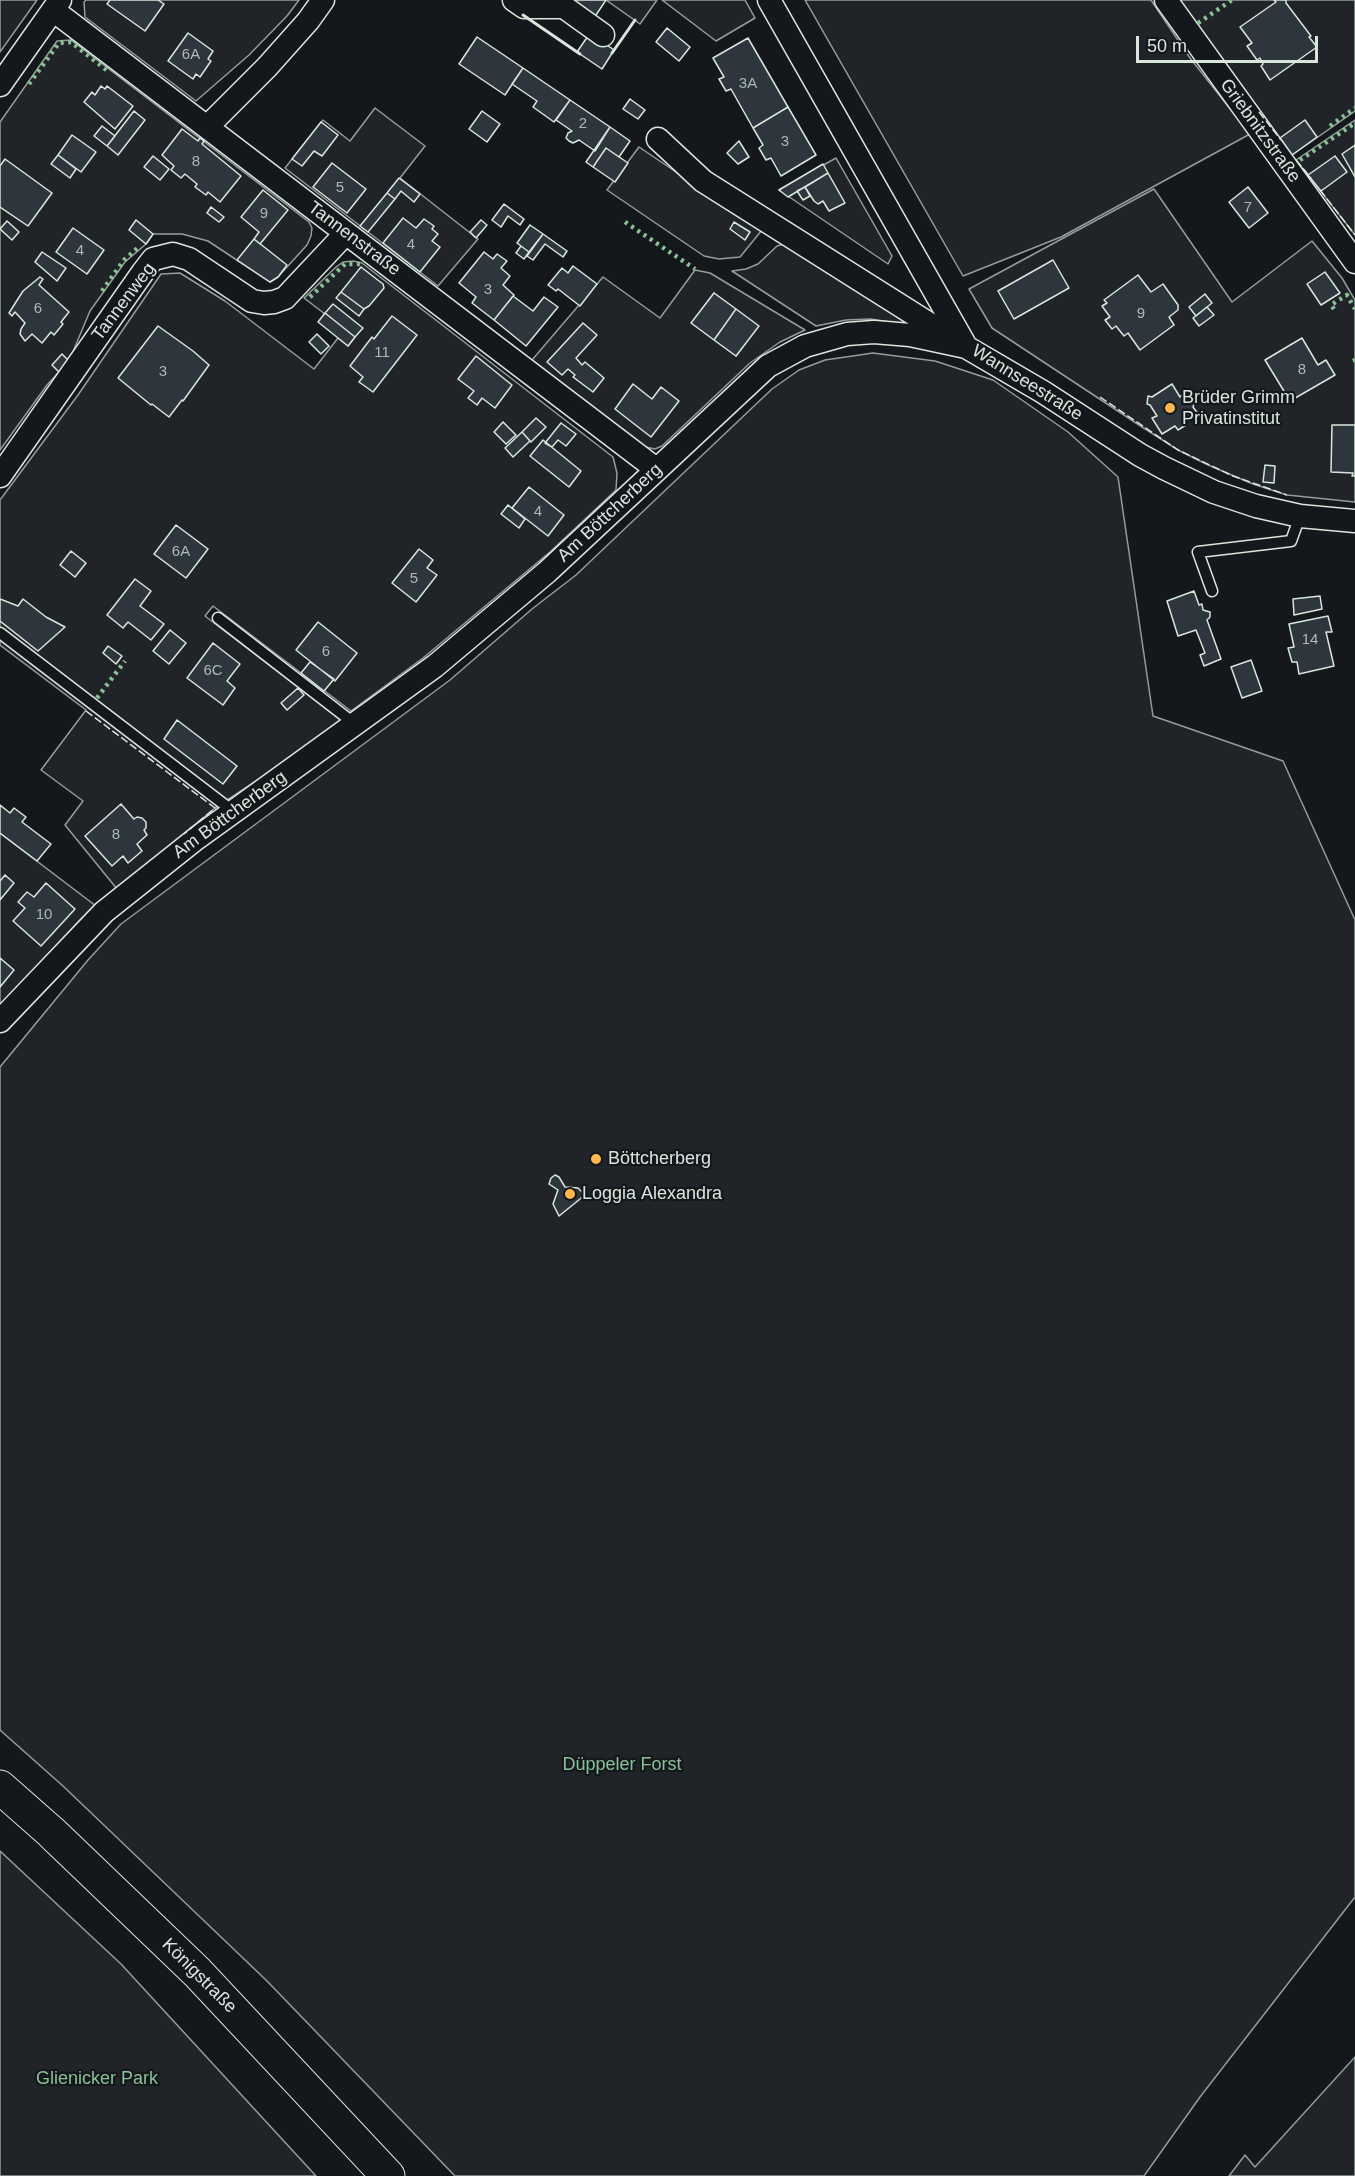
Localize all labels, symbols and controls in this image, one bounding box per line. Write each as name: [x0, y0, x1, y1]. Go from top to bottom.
scale bar: [1139, 24, 1320, 62]
text: 50 m: [1147, 36, 1187, 56]
house number: 6A: [182, 46, 200, 64]
house number: 3A: [739, 75, 757, 93]
street label: Griebnitzstraße: [1215, 75, 1305, 187]
house number: 2: [579, 115, 587, 133]
house number: 3: [781, 133, 789, 151]
house number: 8: [192, 153, 200, 171]
house number: 5: [336, 179, 344, 197]
street label: Tannenstraße: [304, 197, 404, 281]
house number: 7: [1244, 199, 1252, 217]
house number: 9: [260, 205, 268, 223]
house number: 4: [407, 236, 415, 254]
house number: 4: [76, 242, 84, 260]
street label: Tannenweg: [88, 259, 160, 345]
house number: 3: [484, 281, 492, 299]
house number: 6: [34, 300, 42, 318]
house number: 9: [1137, 305, 1145, 323]
street label: Wannseestraße: [968, 340, 1086, 426]
house number: 11: [374, 344, 390, 362]
house number: 8: [1298, 361, 1306, 379]
house number: 3: [159, 363, 167, 381]
place label: Brüder Grimm Privatinstitut: [1182, 387, 1295, 430]
marker: Brüder Grimm Privatinstitut: [1163, 401, 1177, 415]
street label: Am Böttcherberg: [553, 459, 667, 567]
house number: 4: [534, 503, 542, 521]
house number: 6A: [172, 543, 190, 561]
house number: 5: [410, 570, 418, 588]
house number: 14: [1302, 631, 1318, 649]
house number: 6: [322, 643, 330, 661]
house number: 6C: [203, 662, 223, 680]
street label: Am Böttcherberg: [169, 767, 291, 863]
house number: 8: [112, 826, 120, 844]
house number: 10: [36, 906, 52, 924]
place label: Böttcherberg: [608, 1148, 711, 1170]
marker: Böttcherberg: [589, 1152, 603, 1166]
place label: Loggia Alexandra: [582, 1183, 722, 1205]
marker: Loggia Alexandra: [563, 1187, 577, 1201]
park label: Düppeler Forst: [562, 1754, 682, 1776]
street label: Königstraße: [157, 1934, 241, 2018]
park label: Glienicker Park: [36, 2068, 158, 2090]

